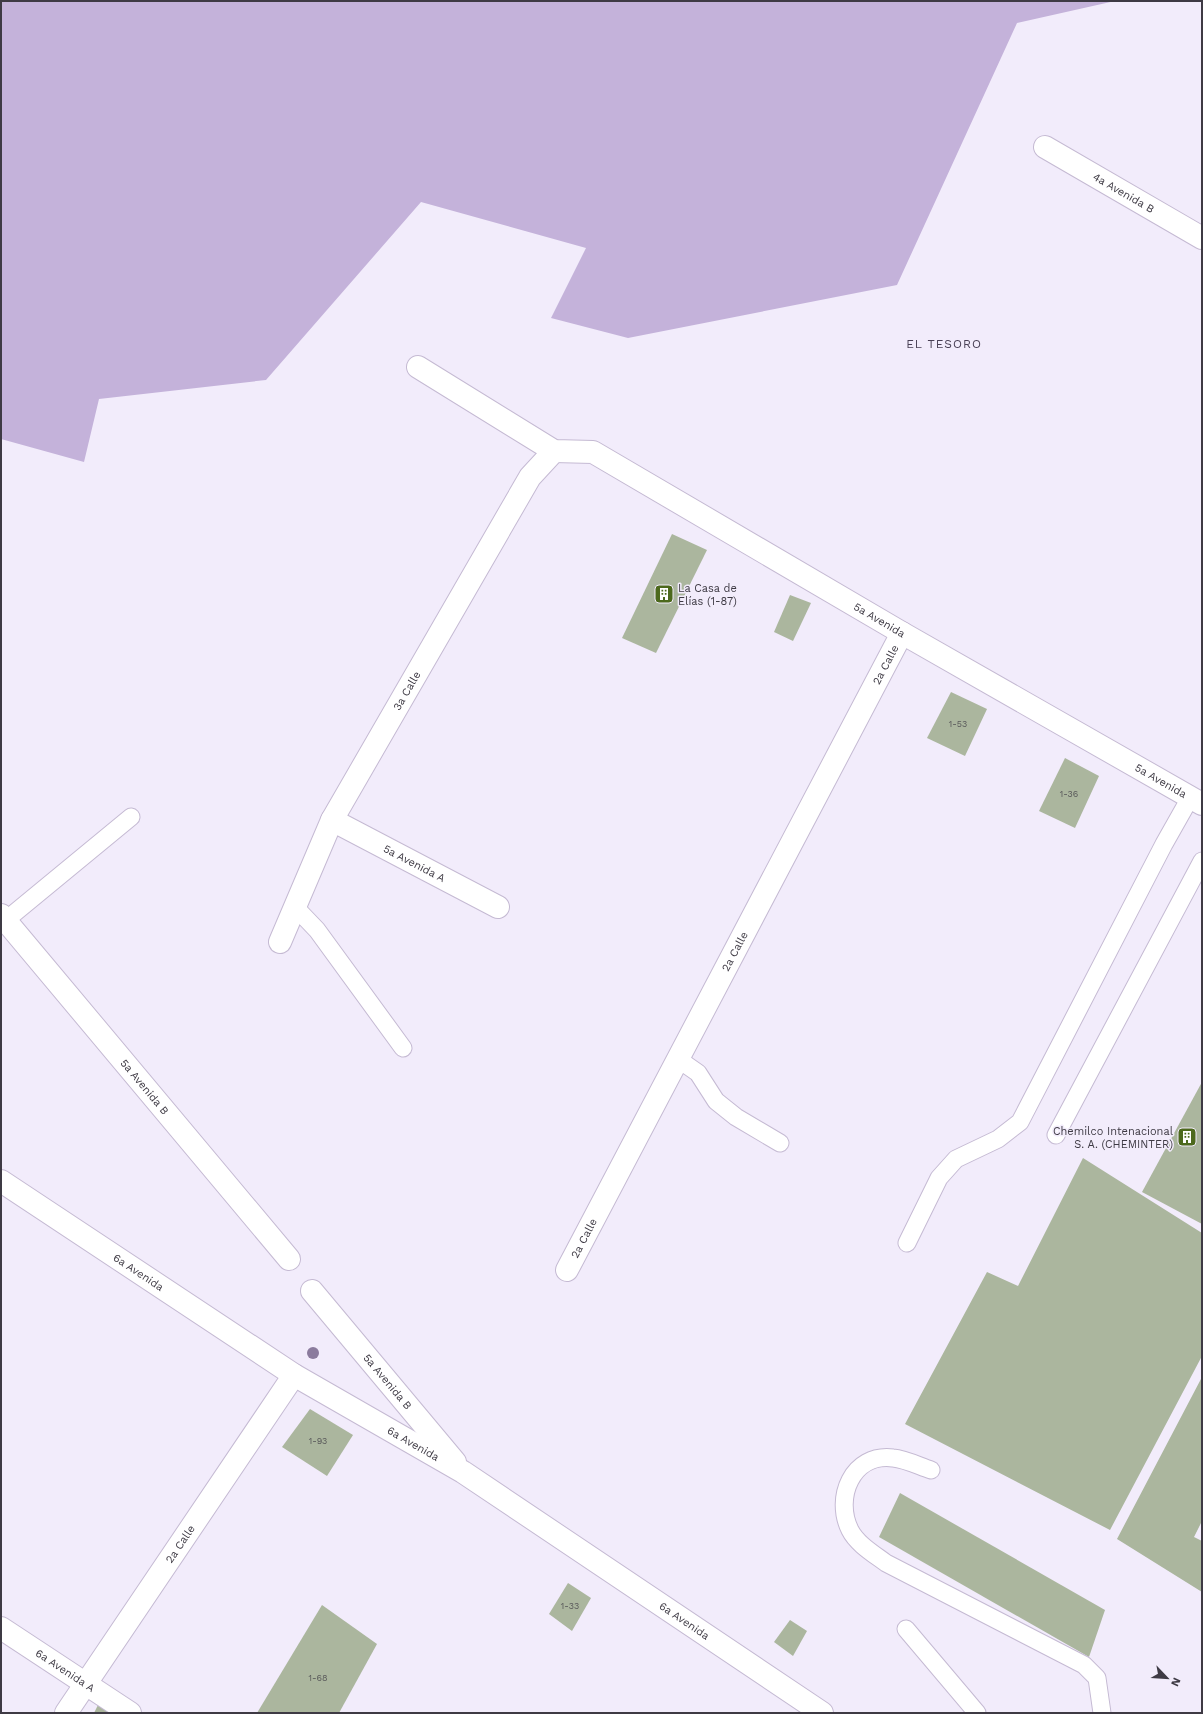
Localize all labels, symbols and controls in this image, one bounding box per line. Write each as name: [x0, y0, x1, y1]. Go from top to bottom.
street label: 4a Avenida B: [1091, 170, 1157, 215]
district label: EL TESORO: [906, 337, 982, 351]
place label: La Casa de Elías (1-87): [678, 582, 737, 608]
building icon: La Casa de Elías (1-87): [653, 583, 675, 605]
street label: 5a Avenida: [851, 600, 908, 640]
street label: 2a Calle: [870, 643, 901, 687]
street label: 3a Calle: [390, 669, 423, 713]
house number: 1-53: [949, 719, 967, 729]
street label: 5a Avenida: [1133, 761, 1189, 800]
house number: 1-36: [1060, 789, 1078, 799]
street label: 5a Avenida A: [381, 842, 447, 885]
street label: 2a Calle: [719, 929, 750, 973]
street label: 5a Avenida B: [118, 1056, 172, 1117]
place label: Chemilco Intenacional S. A. (CHEMINTER): [1053, 1125, 1174, 1151]
building icon: Chemilco Intenacional S. A. (CHEMINTER): [1176, 1126, 1198, 1148]
street label: 2a Calle: [568, 1216, 600, 1260]
street label: 6a Avenida: [111, 1251, 166, 1293]
street label: 5a Avenida B: [361, 1351, 415, 1412]
street label: 6a Avenida: [385, 1423, 442, 1464]
house number: 1-93: [309, 1436, 327, 1446]
street label: 2a Calle: [163, 1522, 198, 1565]
street label: 6a Avenida: [657, 1599, 712, 1642]
house number: 1-33: [561, 1601, 579, 1611]
street label: 6a Avenida A: [33, 1646, 97, 1695]
north arrow: [1147, 1658, 1187, 1698]
house number: 1-68: [308, 1673, 328, 1683]
text: N: [1168, 1676, 1183, 1688]

